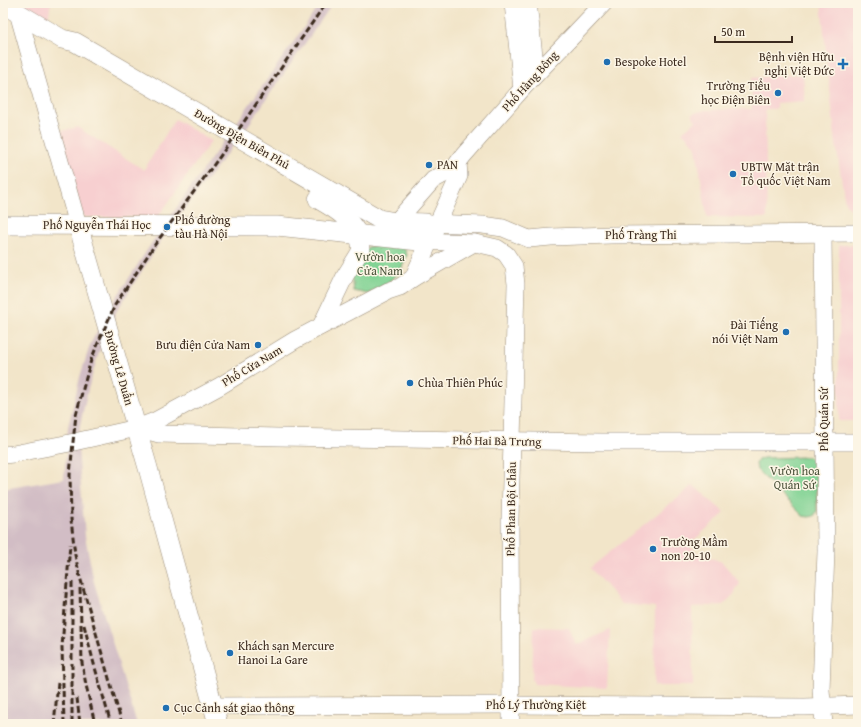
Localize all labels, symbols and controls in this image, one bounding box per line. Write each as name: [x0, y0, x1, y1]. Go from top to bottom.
scale bar: [715, 18, 792, 44]
text: 50 m: [721, 23, 745, 40]
street label: Phố Hàng Bông: [498, 47, 562, 115]
place label: Bệnh viện Hữu nghị Việt Đức: [759, 48, 835, 79]
place label: Bespoke Hotel: [615, 53, 687, 70]
marker: Bespoke Hotel: [602, 57, 612, 67]
marker: Bệnh viện Hữu nghị Việt Đức: [837, 58, 849, 70]
place label: Trường Tiểu học Điện Biên: [701, 77, 770, 108]
marker: Trường Tiểu học Điện Biên: [773, 88, 783, 98]
street label: Đường Điện Biên Phủ: [191, 104, 293, 173]
place label: PAN: [437, 156, 458, 173]
place label: UBTW Mặt trận Tổ quốc Việt Nam: [741, 158, 831, 189]
marker: PAN: [424, 160, 434, 170]
marker: UBTW Mặt trận Tổ quốc Việt Nam: [728, 169, 738, 179]
place label: Phố đường tàu Hà Nội: [175, 211, 230, 242]
street label: Phố Nguyễn Thái Học: [43, 216, 152, 233]
marker: Phố đường tàu Hà Nội: [162, 222, 172, 232]
street label: Phố Tràng Thi: [605, 226, 677, 243]
park label: Vườn hoa Cửa Nam: [355, 248, 405, 279]
place label: Đài Tiếng nói Việt Nam: [712, 316, 778, 347]
marker: Đài Tiếng nói Việt Nam: [781, 327, 791, 337]
street label: Đường Lê Duẩn: [101, 328, 138, 408]
place label: Bưu điện Cửa Nam: [156, 336, 250, 353]
marker: Bưu điện Cửa Nam: [253, 340, 263, 350]
street label: Phố Cửa Nam: [218, 341, 285, 390]
place label: Chùa Thiên Phúc: [418, 374, 504, 391]
marker: Chùa Thiên Phúc: [405, 378, 415, 388]
street label: Phố Quán Sứ: [815, 386, 832, 451]
street label: Phố Hai Bà Trưng: [453, 431, 542, 450]
street label: Phố Phan Bội Châu: [501, 461, 520, 556]
park label: Vườn hoa Quán Sứ: [770, 462, 820, 493]
place label: Trường Mầm non 20-10: [661, 533, 728, 564]
marker: Trường Mầm non 20-10: [648, 544, 658, 554]
place label: Khách sạn Mercure Hanoi La Gare: [238, 637, 335, 668]
marker: Khách sạn Mercure Hanoi La Gare: [225, 648, 235, 658]
street label: Phố Lý Thường Kiệt: [486, 696, 587, 713]
place label: Cục Cảnh sát giao thông: [174, 699, 294, 716]
marker: Cục Cảnh sát giao thông: [161, 703, 171, 713]

